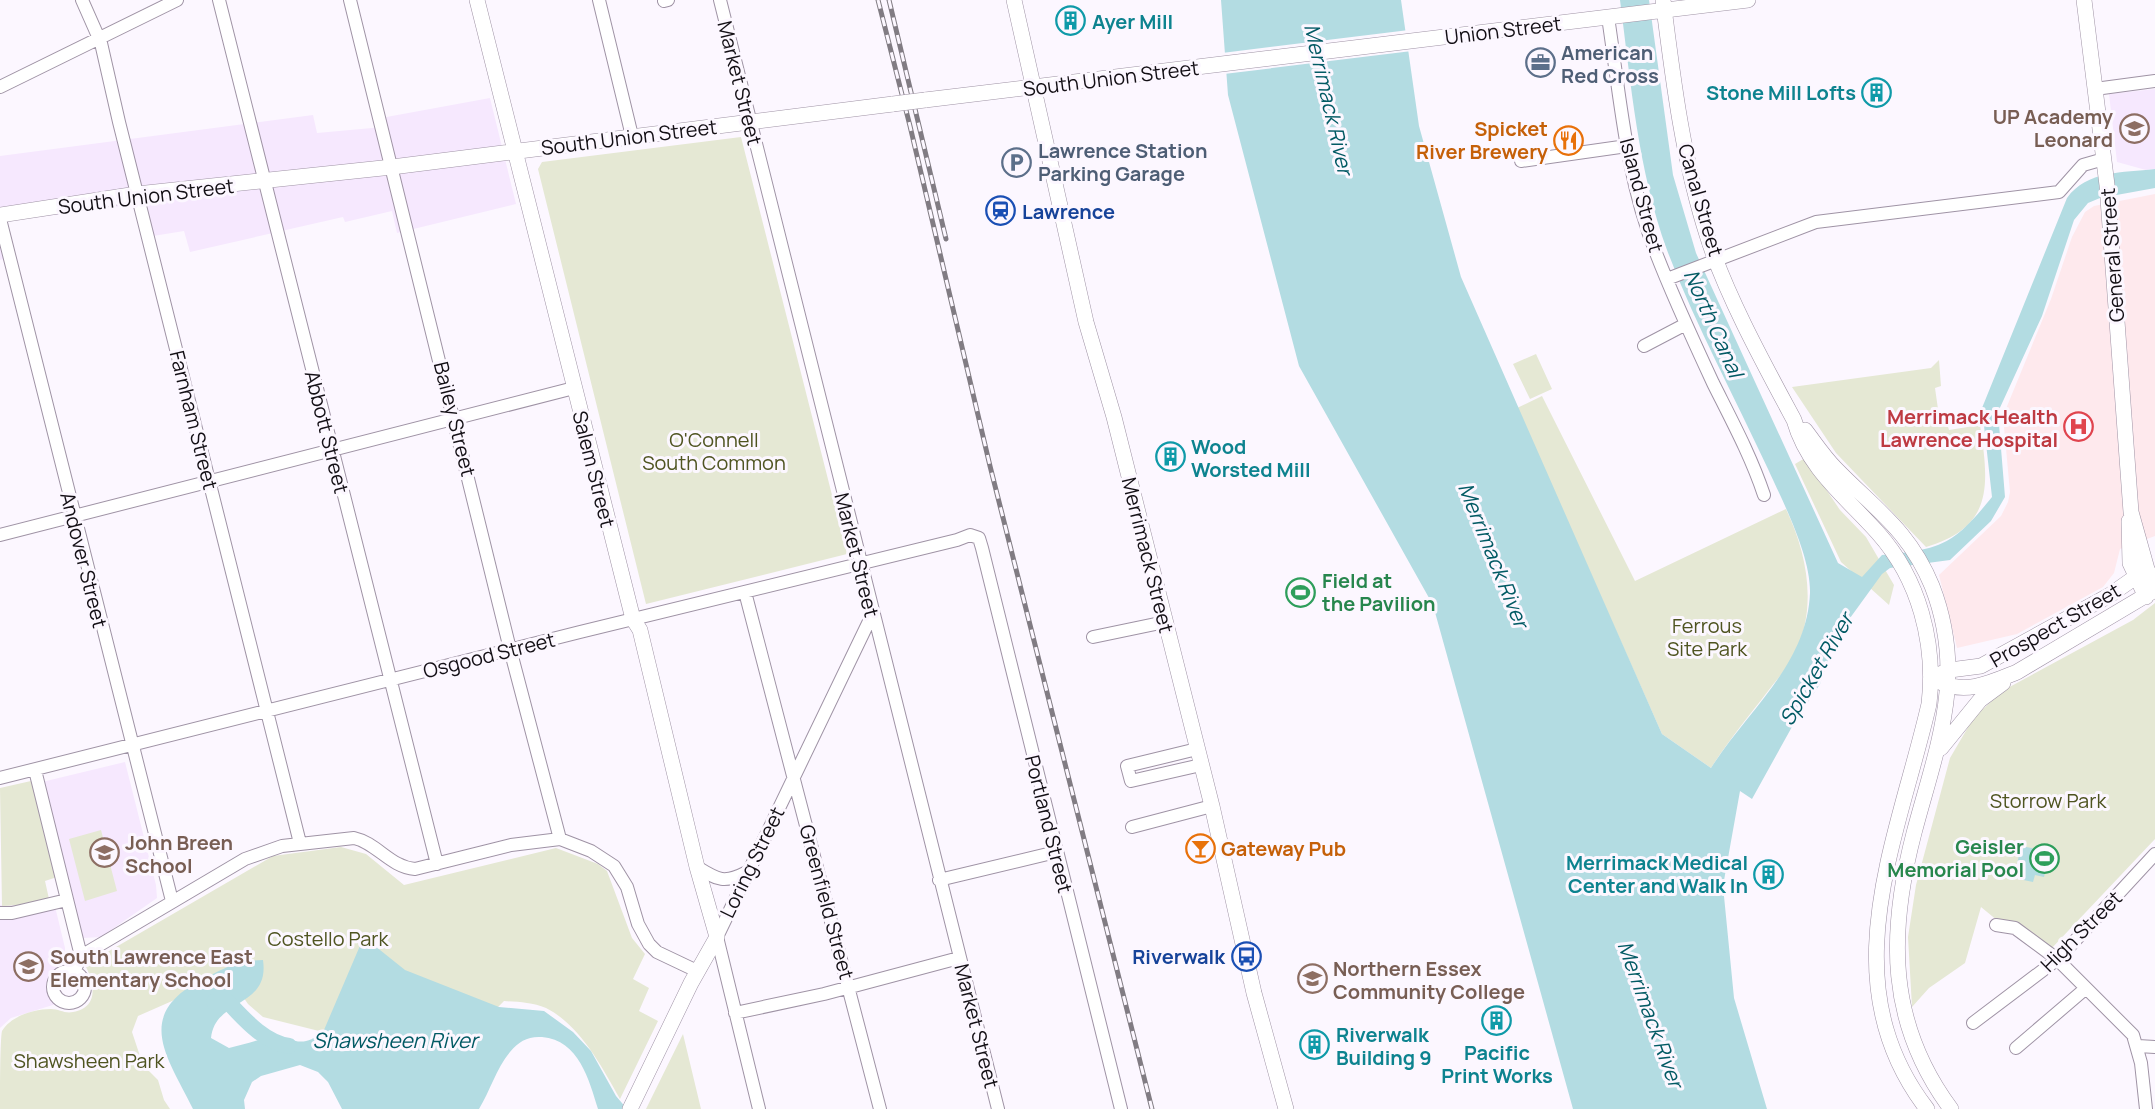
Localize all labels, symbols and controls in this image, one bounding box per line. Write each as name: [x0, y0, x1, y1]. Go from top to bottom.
building icon: Ayer Mill: [1055, 5, 1087, 37]
place label: Ayer Mill: [1092, 8, 1173, 35]
street label: Union Street: [1443, 9, 1563, 51]
street label: Market Street: [712, 18, 768, 148]
water label: Merrimack River: [1298, 21, 1360, 180]
place label: American Red Cross: [1561, 39, 1659, 89]
office icon: American Red Cross: [1524, 47, 1556, 79]
street label: South Union Street: [1022, 54, 1200, 102]
building icon: Stone Mill Lofts: [1861, 76, 1893, 108]
place label: Stone Mill Lofts: [1706, 79, 1856, 106]
place label: UP Academy Leonard: [1993, 103, 2114, 153]
school or university icon: UP Academy Leonard: [2118, 112, 2150, 144]
street label: South Union Street: [540, 113, 718, 161]
place label: Spicket River Brewery: [1416, 115, 1549, 165]
restaurant icon: Spicket River Brewery: [1553, 124, 1585, 156]
street label: Island Street: [1614, 135, 1670, 255]
place label: Lawrence Station Parking Garage: [1038, 137, 1207, 187]
street label: Canal Street: [1672, 141, 1730, 259]
parking icon: Lawrence Station Parking Garage: [1001, 146, 1033, 178]
street label: South Union Street: [57, 172, 235, 220]
street label: General Street: [2094, 187, 2130, 323]
station icon: Lawrence: [985, 195, 1017, 227]
place label: Lawrence: [1022, 198, 1115, 225]
water label: North Canal: [1678, 265, 1751, 384]
street label: Farnham Street: [164, 348, 224, 492]
street label: Bailey Street: [428, 359, 482, 479]
street label: Abbott Street: [299, 368, 355, 496]
place label: Merrimack Health Lawrence Hospital: [1880, 403, 2058, 453]
street label: Salem Street: [566, 408, 622, 530]
hospital icon: Merrimack Health Lawrence Hospital: [2063, 411, 2095, 443]
park label: O'Connell South Common: [642, 426, 786, 476]
place label: Wood Worsted Mill: [1191, 433, 1311, 483]
building icon: Wood Worsted Mill: [1154, 441, 1186, 473]
street label: Merrimack Street: [1116, 474, 1180, 636]
water label: Merrimack River: [1452, 478, 1537, 634]
street label: Andover Street: [54, 489, 114, 631]
street label: Market Street: [829, 490, 885, 620]
place label: Field at the Pavilion: [1322, 567, 1436, 617]
sports icon: Field at the Pavilion: [1285, 576, 1317, 608]
street label: Prospect Street: [1985, 577, 2125, 673]
water label: Spicket River: [1773, 606, 1861, 730]
park label: Ferrous Site Park: [1667, 612, 1748, 662]
street label: Osgood Street: [420, 626, 558, 684]
street label: Portland Street: [1019, 752, 1079, 896]
park label: Storrow Park: [1990, 787, 2107, 814]
street label: Loring Street: [713, 802, 791, 922]
street label: Greenfield Street: [793, 822, 861, 982]
place label: John Breen School: [125, 829, 233, 879]
bar icon: Gateway Pub: [1184, 832, 1216, 864]
place label: Geisler Memorial Pool: [1887, 833, 2024, 883]
place label: Gateway Pub: [1221, 835, 1346, 862]
school or university icon: John Breen School: [88, 837, 120, 869]
sports icon: Geisler Memorial Pool: [2029, 842, 2061, 874]
place label: Merrimack Medical Center and Walk In: [1566, 849, 1748, 899]
building icon: Merrimack Medical Center and Walk In: [1753, 858, 1785, 890]
street label: High Street: [2034, 884, 2128, 978]
park label: Costello Park: [268, 925, 390, 952]
water label: Merrimack River: [1612, 937, 1691, 1093]
bus stop icon: Riverwalk: [1230, 940, 1262, 972]
place label: South Lawrence East Elementary School: [50, 943, 253, 993]
place label: Riverwalk: [1132, 943, 1226, 970]
school or university icon: South Lawrence East Elementary School: [13, 951, 45, 983]
place label: Northern Essex Community College: [1333, 955, 1525, 1005]
street label: Market Street: [949, 961, 1005, 1091]
school or university icon: Northern Essex Community College: [1296, 963, 1328, 995]
building icon: Pacific Print Works: [1481, 1005, 1513, 1037]
place label: Riverwalk Building 9: [1336, 1021, 1432, 1071]
water label: Shawsheen River: [312, 1026, 480, 1054]
building icon: Riverwalk Building 9: [1299, 1029, 1331, 1061]
place label: Pacific Print Works: [1441, 1039, 1553, 1089]
park label: Shawsheen Park: [13, 1047, 166, 1074]

